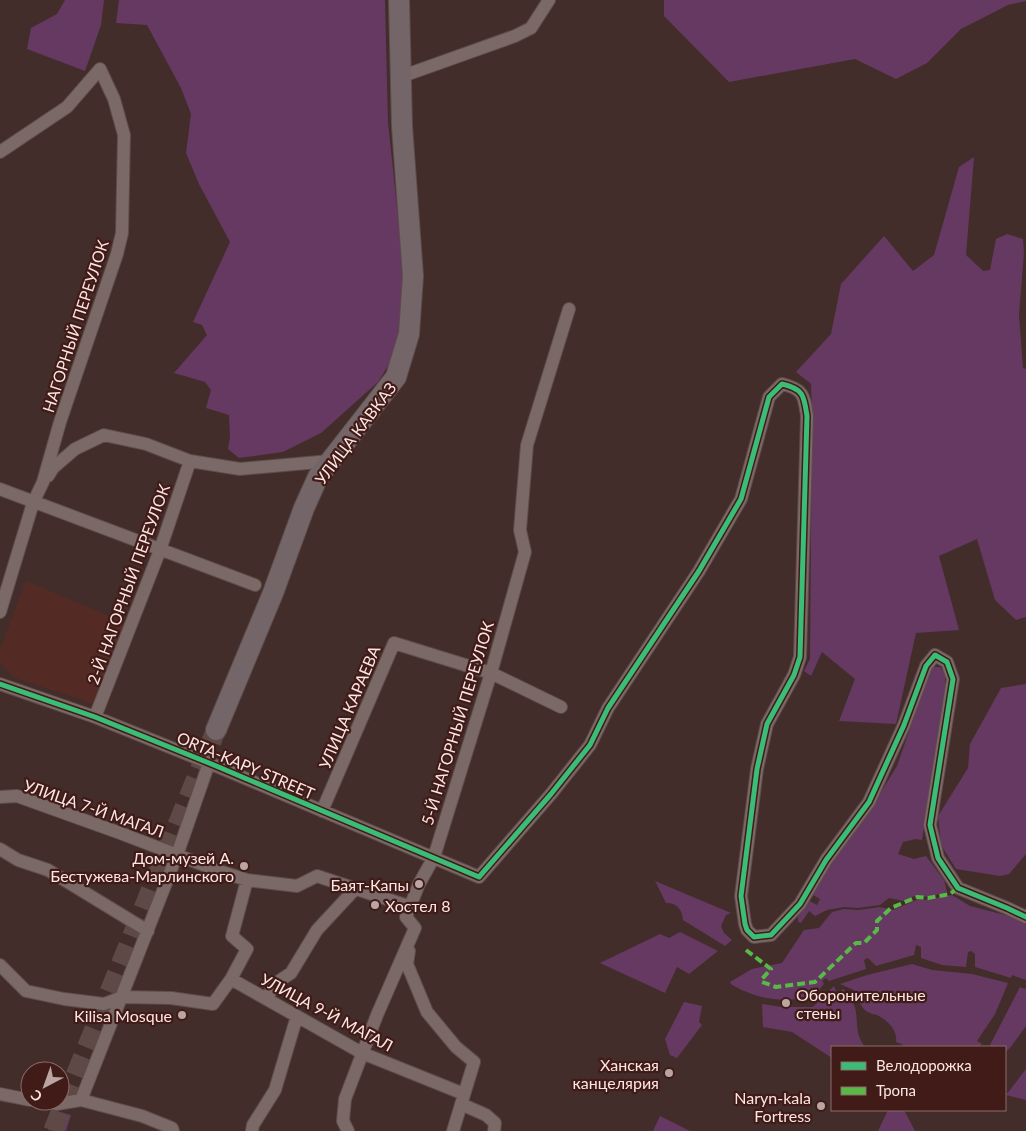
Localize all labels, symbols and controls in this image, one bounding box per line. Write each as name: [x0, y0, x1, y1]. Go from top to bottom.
street label: НАГОРНЫЙ ПЕРЕУЛОК: [38, 237, 112, 415]
street label: УЛИЦА КАВКАЗ: [310, 378, 400, 488]
street label: 2-Й НАГОРНЫЙ ПЕРЕУЛОК: [83, 481, 173, 687]
street label: 5-Й НАГОРНЫЙ ПЕРЕУЛОК: [417, 619, 497, 827]
street label: УЛИЦА КАРАЕВА: [315, 643, 384, 771]
street label: ORTA-KAPY STREET: [174, 727, 318, 803]
street label: УЛИЦА 7-Й МАГАЛ: [21, 775, 167, 841]
place label: Дом-музей А. Бестужева-Марлинского: [50, 848, 234, 885]
marker: Дом-музей А. Бестужева-Марлинского: [238, 860, 250, 872]
place label: Баят-Капы: [330, 875, 409, 894]
marker: Баят-Капы: [413, 878, 425, 890]
place label: Хостел 8: [385, 896, 450, 915]
marker: Хостел 8: [369, 899, 381, 911]
street label: УЛИЦА 9-Й МАГАЛ: [258, 969, 396, 1055]
place label: Оборонительные стены: [796, 985, 926, 1022]
marker: Оборонительные стены: [780, 997, 792, 1009]
place label: Kilisa Mosque: [74, 1006, 172, 1025]
marker: Kilisa Mosque: [176, 1009, 188, 1021]
legend: [831, 1046, 1006, 1111]
place label: Ханская канцелярия: [572, 1055, 659, 1092]
text: Велодорожка: [876, 1056, 972, 1074]
north arrow: [20, 1061, 70, 1111]
marker: Ханская канцелярия: [663, 1067, 675, 1079]
text: Тропа: [876, 1081, 916, 1099]
text: С: [27, 1086, 45, 1106]
place label: Naryn-kala Fortress: [734, 1088, 811, 1125]
marker: Naryn-kala Fortress: [815, 1100, 827, 1112]

